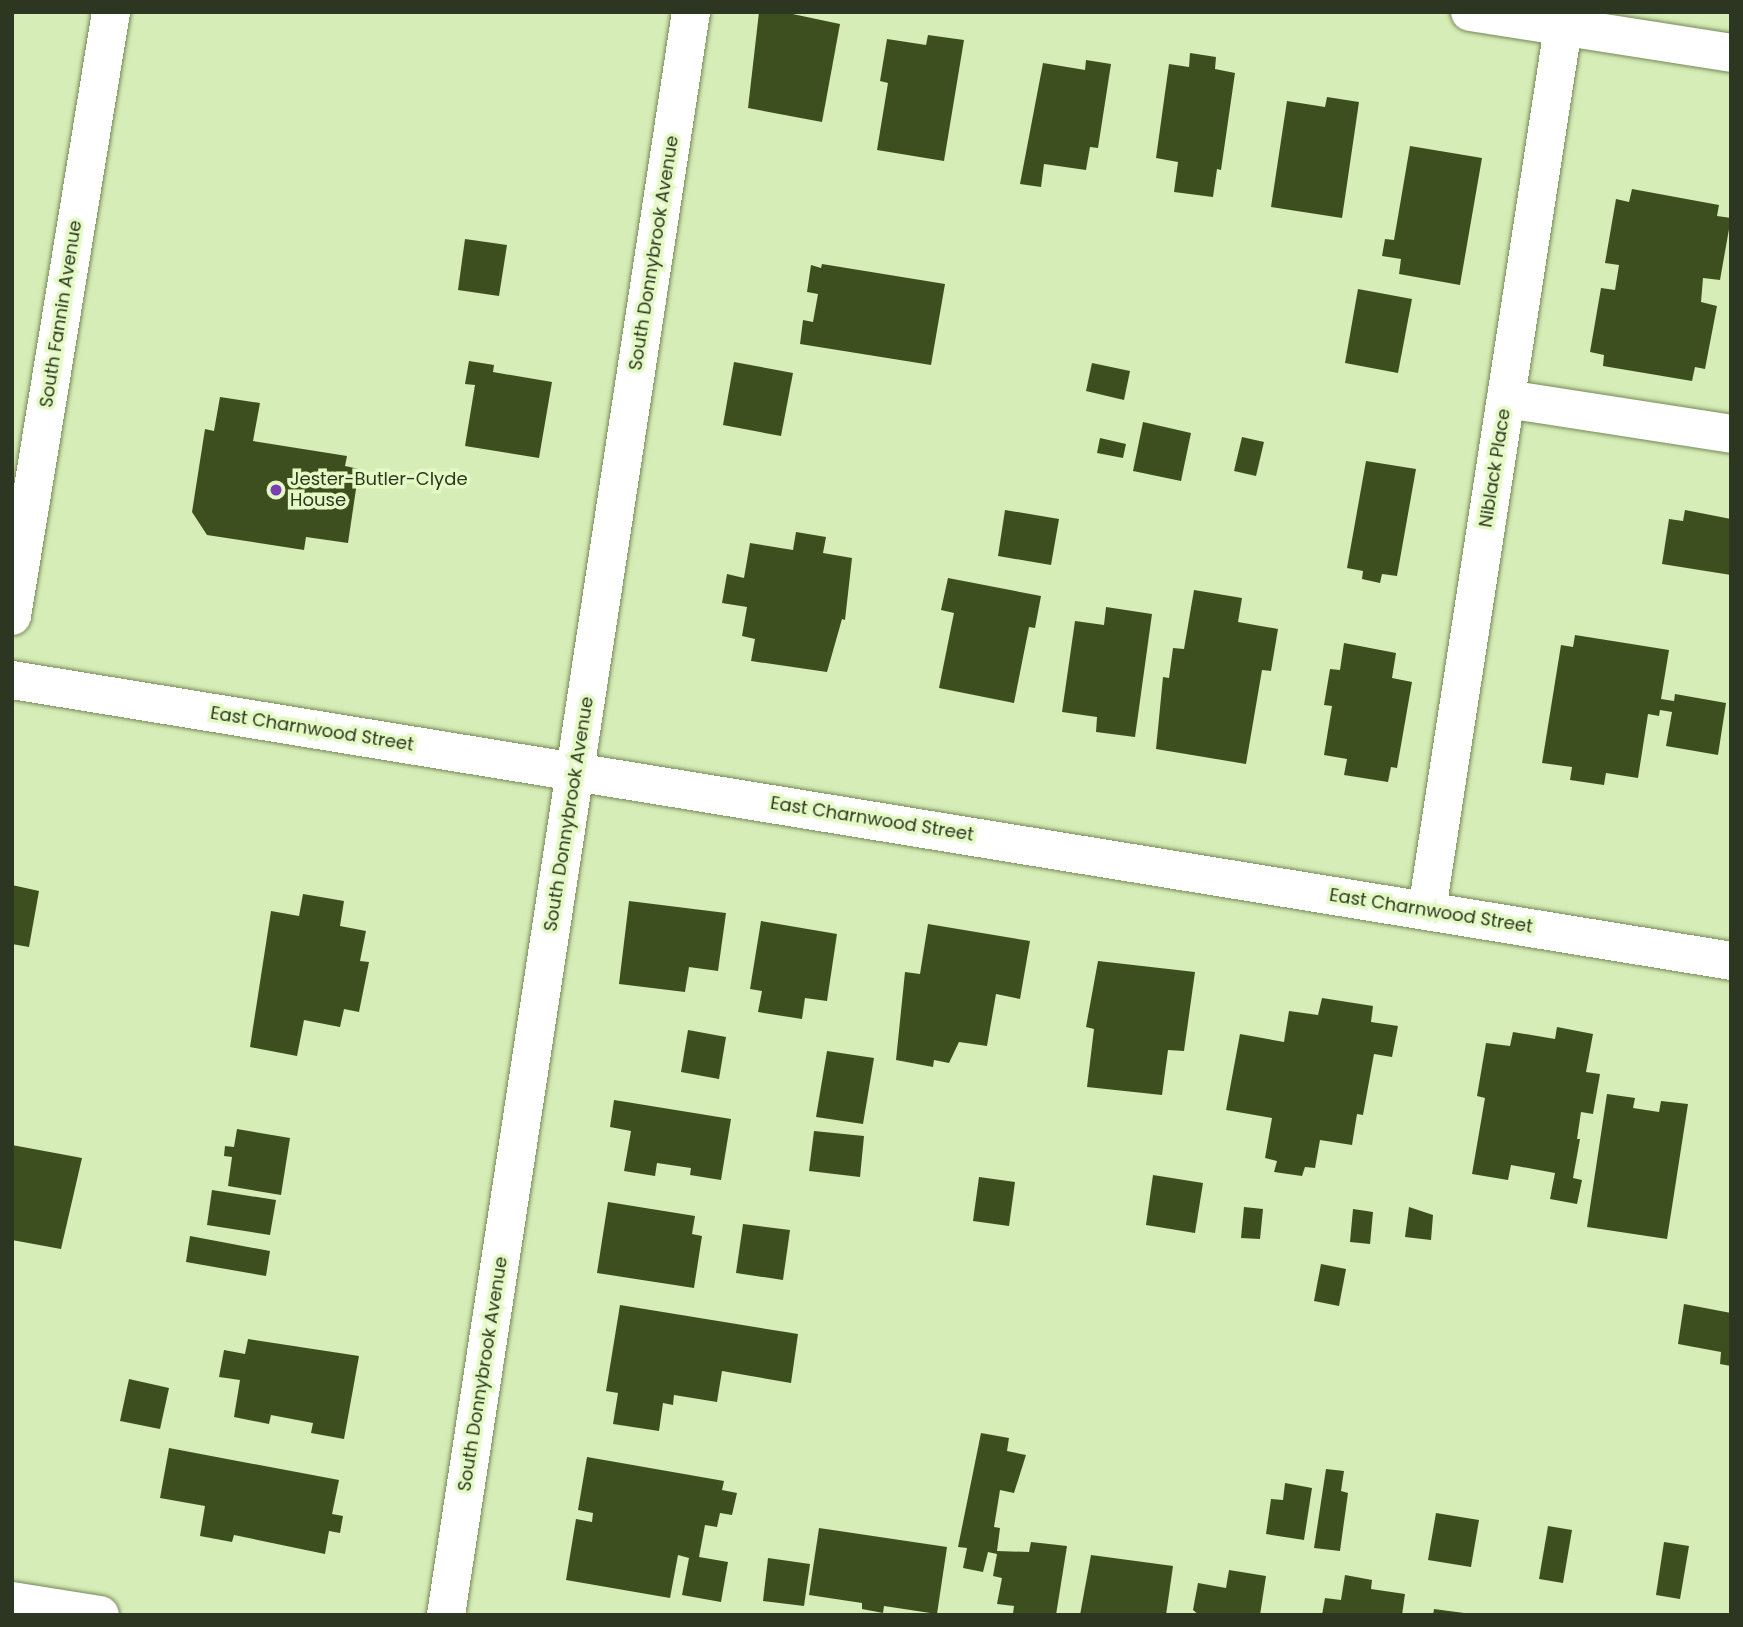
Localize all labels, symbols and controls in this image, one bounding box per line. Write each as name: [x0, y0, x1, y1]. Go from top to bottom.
street label: South Donnybrook Avenue: [625, 134, 683, 372]
street label: South Fannin Avenue: [36, 219, 86, 409]
street label: Niblack Place: [1475, 407, 1515, 529]
place label: Jester-Butler-Clyde House: [290, 469, 468, 512]
marker: Jester-Butler-Clyde House: [268, 482, 284, 498]
street label: South Donnybrook Avenue: [540, 695, 598, 933]
street label: East Charnwood Street: [209, 702, 415, 756]
street label: East Charnwood Street: [769, 792, 975, 846]
street label: East Charnwood Street: [1328, 884, 1534, 938]
street label: South Donnybrook Avenue: [454, 1255, 512, 1493]

